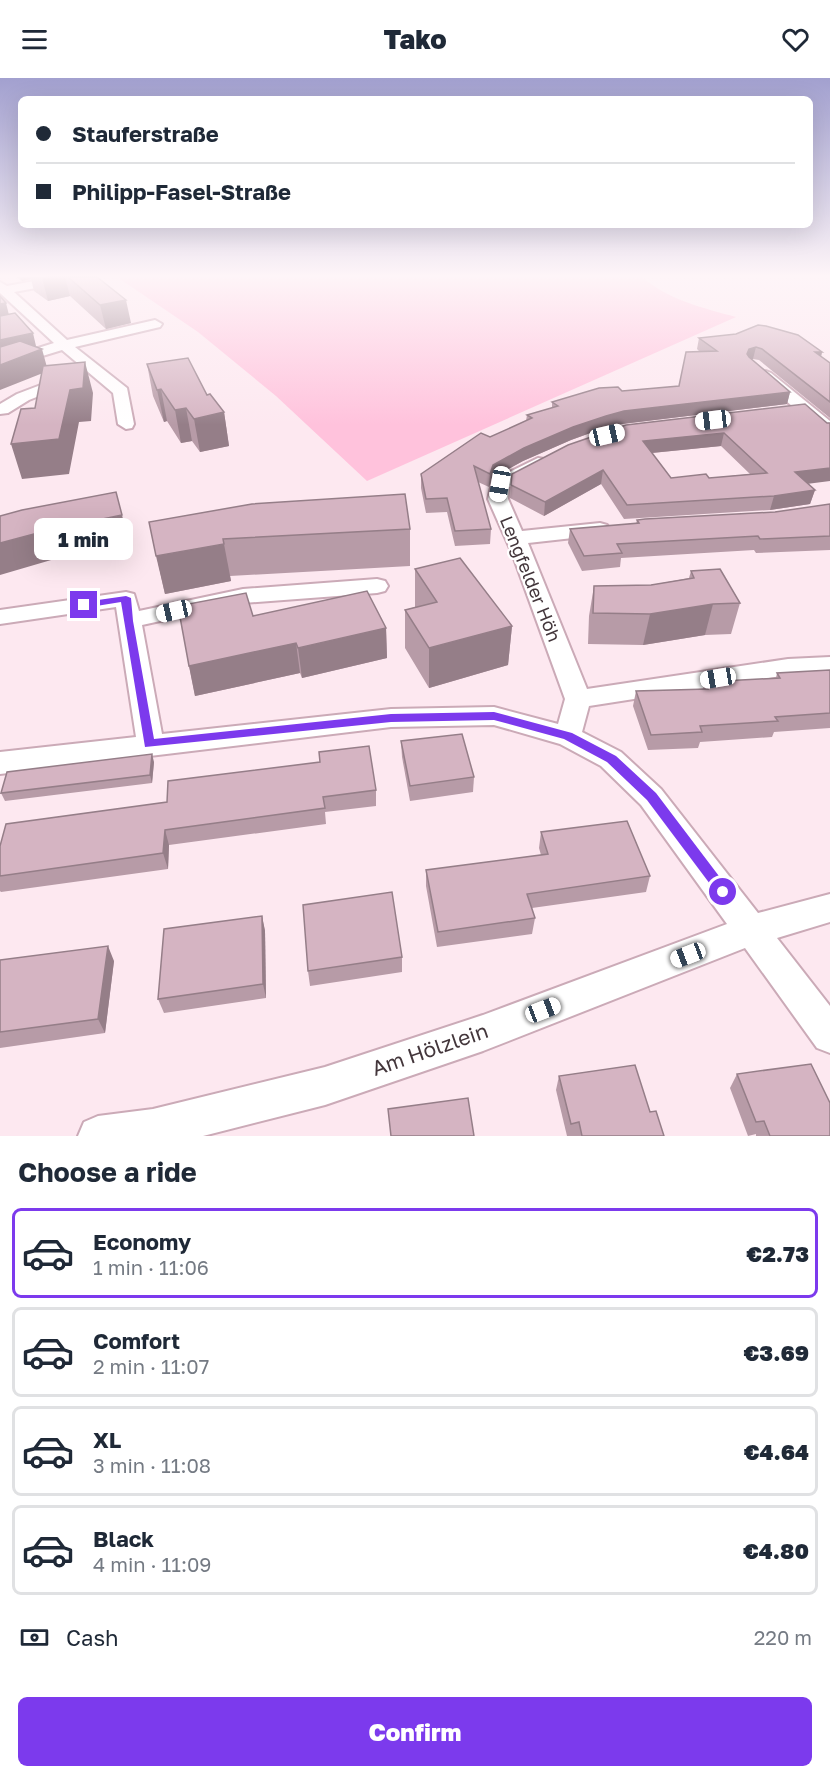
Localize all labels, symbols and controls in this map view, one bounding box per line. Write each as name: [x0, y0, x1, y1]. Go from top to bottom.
icon: menu: [18, 23, 51, 56]
text: Tako: [384, 23, 447, 55]
icon: heart: [779, 23, 812, 56]
text: Stauferstraße: [72, 120, 219, 147]
text: Philipp-Fasel-Straße: [72, 178, 291, 205]
car: [694, 409, 732, 431]
car: [587, 422, 627, 448]
car: [488, 465, 512, 503]
street label: Lengfelder Höh: [496, 513, 566, 645]
callout: 1 min: [34, 518, 134, 560]
text: 1 min: [58, 527, 109, 551]
route end: [70, 591, 97, 618]
car: [154, 598, 194, 624]
car: [699, 666, 737, 690]
route start: [709, 878, 736, 905]
car: [668, 940, 708, 970]
car: [523, 995, 563, 1025]
street label: Am Hölzlein: [368, 1017, 491, 1081]
text: Choose a ride: [18, 1156, 197, 1188]
icon: car: [21, 1226, 75, 1280]
text: Economy: [93, 1228, 191, 1255]
text: €2.73: [746, 1240, 809, 1267]
text: 1 min · 11:06: [93, 1255, 209, 1279]
icon: car: [21, 1325, 75, 1379]
text: Comfort: [93, 1327, 180, 1354]
text: €3.69: [743, 1339, 809, 1366]
text: 2 min · 11:07: [93, 1354, 209, 1378]
icon: car: [21, 1424, 75, 1478]
text: XL: [93, 1426, 121, 1453]
text: €4.64: [744, 1438, 809, 1465]
text: 3 min · 11:08: [93, 1453, 211, 1477]
icon: car: [21, 1523, 75, 1577]
text: Black: [93, 1525, 154, 1552]
text: €4.80: [743, 1537, 809, 1564]
text: 4 min · 11:09: [93, 1552, 211, 1576]
icon: cash: [18, 1621, 51, 1654]
text: Cash: [66, 1624, 119, 1651]
text: 220 m: [754, 1625, 812, 1649]
button: Confirm: [18, 1697, 812, 1766]

